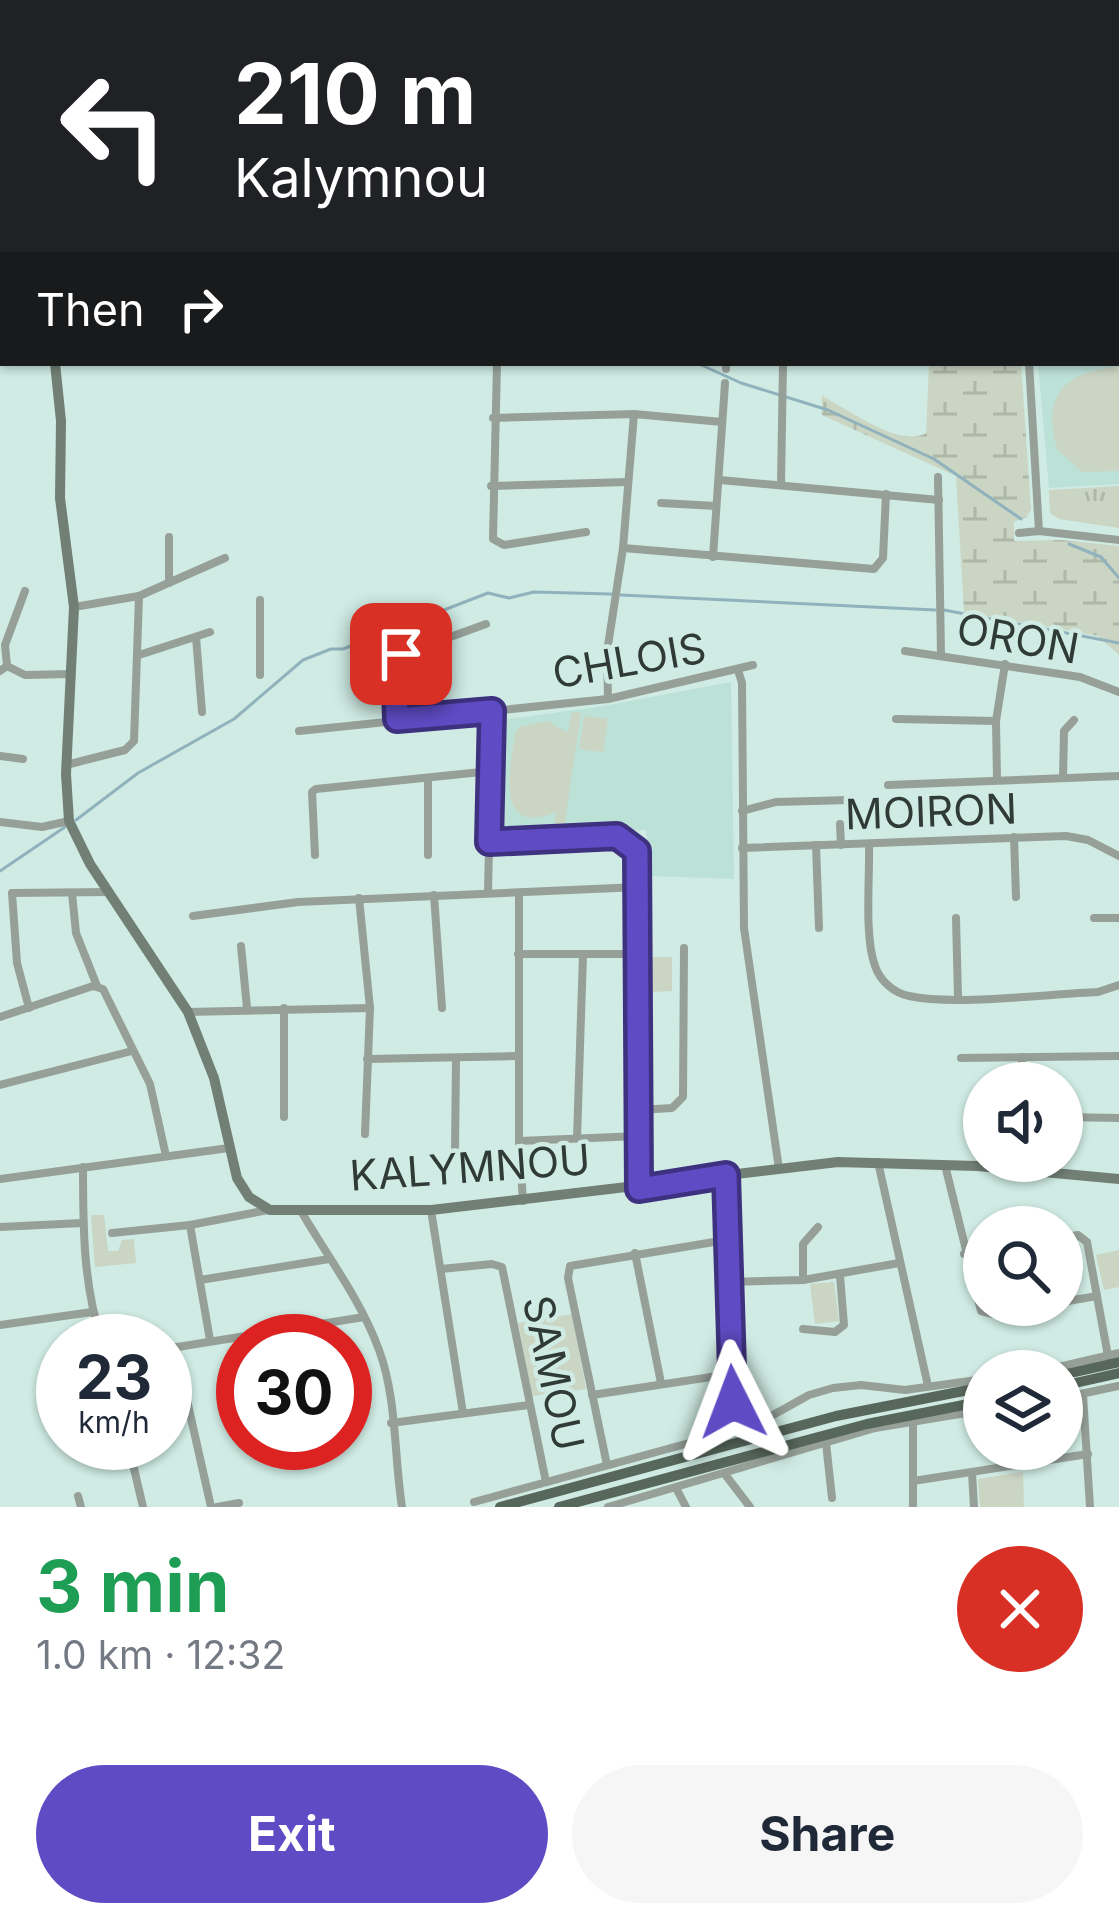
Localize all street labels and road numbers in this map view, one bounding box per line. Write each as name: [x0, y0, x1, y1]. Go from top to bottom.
street label: ORON: [953, 602, 1083, 674]
street label: CHLOIS: [548, 621, 710, 699]
street label: MOIRON: [844, 783, 1018, 839]
street label: KALYMNOU: [348, 1133, 592, 1201]
street label: SAMOU: [513, 1291, 595, 1455]

